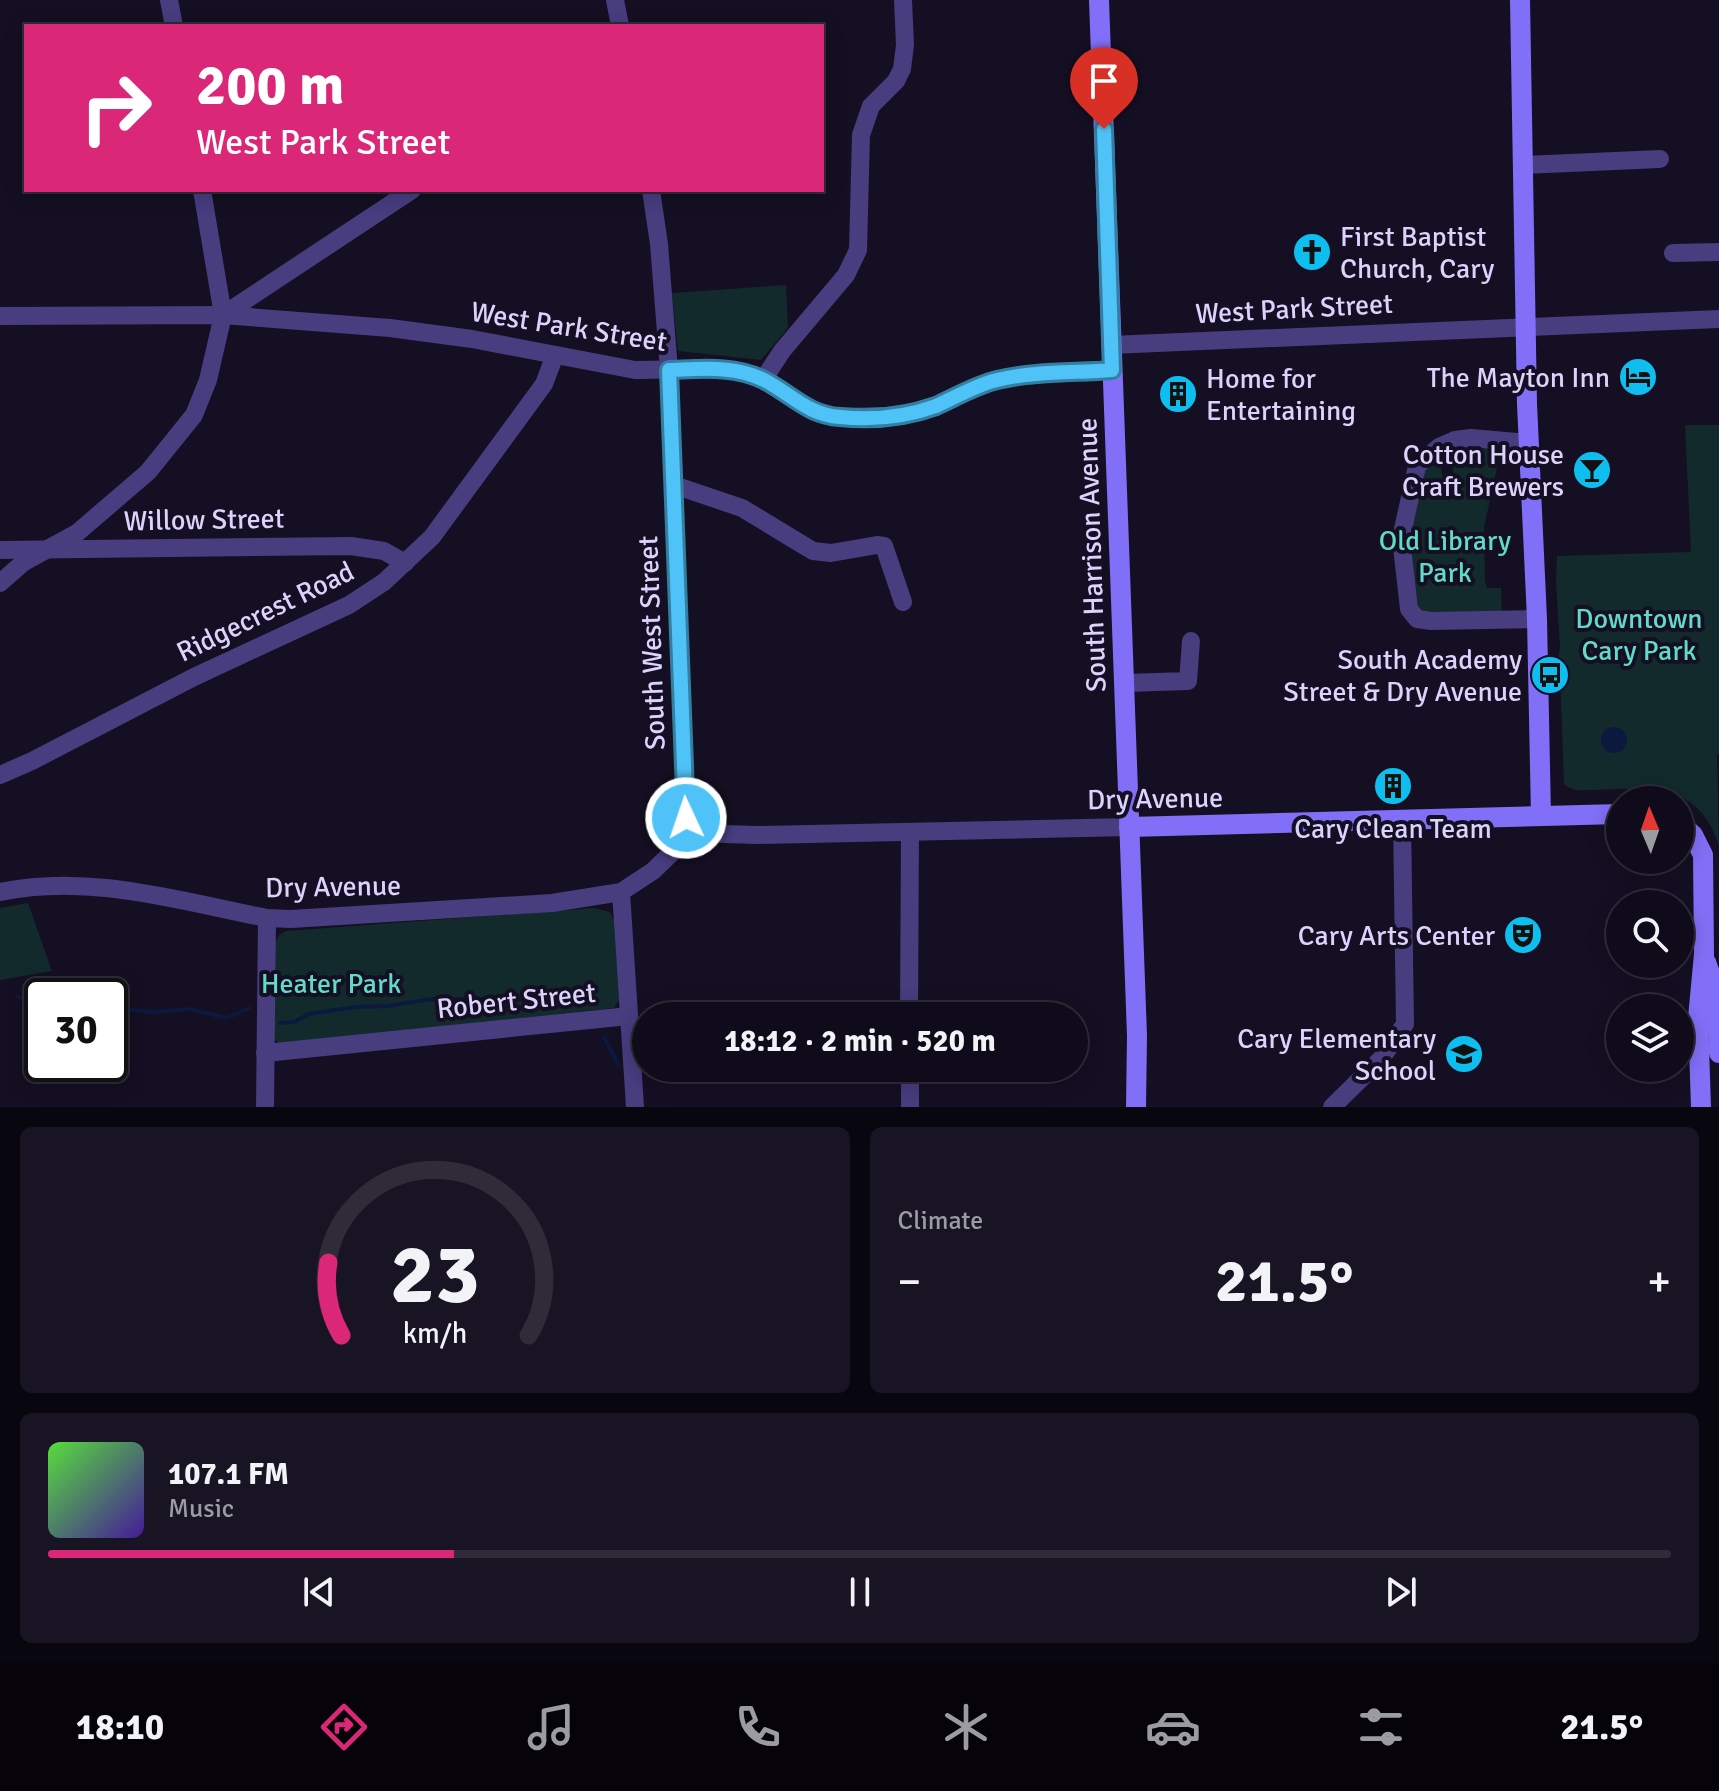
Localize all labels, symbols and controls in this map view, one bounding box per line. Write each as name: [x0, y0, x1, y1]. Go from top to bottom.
pin: [1070, 47, 1138, 129]
text: 200 m: [196, 51, 344, 120]
icon: right: [64, 56, 168, 160]
icon: arrive: [1082, 59, 1126, 103]
text: West Park Street: [196, 120, 450, 165]
place label: First Baptist Church, Cary: [1340, 220, 1494, 286]
church icon: First Baptist Church, Cary: [1291, 231, 1333, 273]
street label: West Park Street: [1194, 287, 1394, 331]
street label: West Park Street: [468, 295, 669, 359]
hotel icon: The Mayton Inn: [1617, 356, 1659, 398]
place label: The Mayton Inn: [1427, 361, 1610, 395]
place label: Home for Entertaining: [1206, 362, 1356, 428]
building icon: Home for Entertaining: [1157, 373, 1199, 415]
street label: South Harrison Avenue: [1070, 417, 1114, 693]
place label: Cotton House Craft Brewers: [1402, 438, 1564, 504]
bar icon: Cotton House Craft Brewers: [1571, 449, 1613, 491]
street label: Willow Street: [123, 502, 285, 538]
park label: Old Library Park: [1379, 524, 1511, 590]
street label: South West Street: [631, 535, 673, 751]
street label: Ridgecrest Road: [171, 554, 360, 670]
park label: Downtown Cary Park: [1575, 602, 1703, 668]
place label: South Academy Street & Dry Avenue: [1283, 643, 1522, 709]
bus stop icon: South Academy Street & Dry Avenue: [1529, 654, 1571, 696]
building icon: Cary Clean Team: [1372, 765, 1414, 807]
position arrow: [644, 776, 728, 860]
street label: Dry Avenue: [1087, 781, 1223, 817]
north arrow: [1606, 786, 1694, 874]
map controls: [1606, 786, 1694, 1082]
place label: Cary Clean Team: [1294, 812, 1492, 846]
street label: Dry Avenue: [265, 869, 401, 905]
button: search: [1606, 890, 1694, 978]
theatre icon: Cary Arts Center: [1502, 914, 1544, 956]
place label: Cary Arts Center: [1298, 919, 1496, 953]
park label: Heater Park: [261, 967, 401, 1001]
street label: Robert Street: [435, 976, 597, 1026]
speed limit sign: 30: [24, 978, 128, 1082]
button: layers: [1606, 994, 1694, 1082]
place label: Cary Elementary School: [1237, 1022, 1436, 1088]
text: 18:12 · 2 min · 520 m: [724, 1023, 996, 1060]
school or university icon: Cary Elementary School: [1443, 1033, 1485, 1075]
text: Climate: [898, 1205, 983, 1237]
text: 23: [390, 1224, 480, 1326]
text: 21.5°: [1215, 1245, 1353, 1319]
text: −: [898, 1255, 921, 1309]
text: +: [1647, 1255, 1671, 1309]
text: km/h: [402, 1316, 467, 1351]
text: 107.1 FM: [168, 1456, 289, 1493]
text: Music: [168, 1493, 234, 1525]
icon: previous: [297, 1570, 341, 1614]
icon: pause: [838, 1570, 882, 1614]
icon: next: [1379, 1570, 1423, 1614]
icon: directions: [316, 1699, 372, 1755]
icon: music: [523, 1699, 579, 1755]
icon: phone: [730, 1699, 786, 1755]
icon: climate: [938, 1699, 994, 1755]
icon: car: [1145, 1699, 1201, 1755]
icon: filters: [1353, 1699, 1409, 1755]
text: 18:10: [76, 1705, 164, 1750]
text: 21.5°: [1560, 1705, 1643, 1750]

